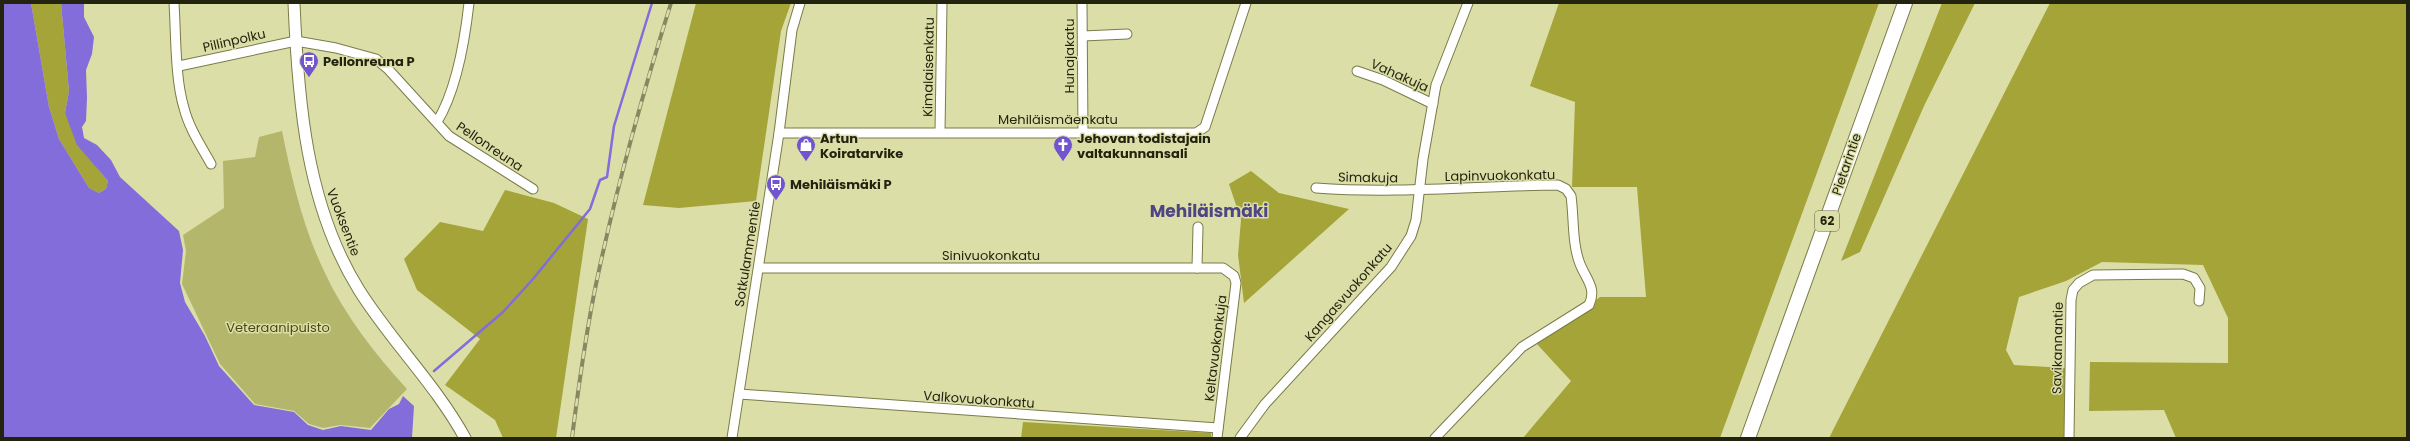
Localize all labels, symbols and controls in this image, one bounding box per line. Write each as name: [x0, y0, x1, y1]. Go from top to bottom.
street label: Kimalaisenkatu: [918, 17, 939, 117]
street label: Hunajakatu: [1060, 19, 1079, 93]
street label: Pillinpolku: [201, 24, 267, 57]
bus stop icon: Pellonreuna P: [298, 50, 320, 78]
place label: Pellonreuna P: [323, 52, 415, 71]
street label: Vahakuja: [1368, 54, 1432, 97]
street label: Mehiläismäenkatu: [998, 110, 1118, 129]
street label: Pellonreuna: [453, 117, 527, 176]
place label: Artun Koiratarvike: [820, 129, 903, 163]
place label: Jehovan todistajain valtakunnansali: [1077, 129, 1211, 163]
street label: Pietarintie: [1827, 130, 1866, 198]
shop icon: Artun Koiratarvike: [795, 134, 817, 162]
church icon: Jehovan todistajain valtakunnansali: [1052, 134, 1074, 162]
street label: Lapinvuokonkatu: [1445, 165, 1555, 186]
street label: Simakuja: [1338, 167, 1398, 188]
bus stop icon: Mehiläismäki P: [765, 173, 787, 201]
place label: Mehiläismäki P: [790, 175, 892, 194]
street label: Vuoksentie: [322, 186, 365, 259]
district label: Mehiläismäki: [1150, 199, 1268, 223]
street label: Sotkulammentie: [730, 200, 765, 308]
road number: 62: [1815, 211, 1839, 231]
street label: Kangasvuokonkatu: [1300, 239, 1397, 346]
street label: Sinivuokonkatu: [942, 246, 1040, 265]
street label: Keltavuokonkuja: [1200, 294, 1231, 402]
street label: Savikannantie: [2047, 302, 2068, 394]
park label: Veteraanipuisto: [226, 318, 330, 337]
street label: Valkovuokonkatu: [923, 386, 1035, 413]

